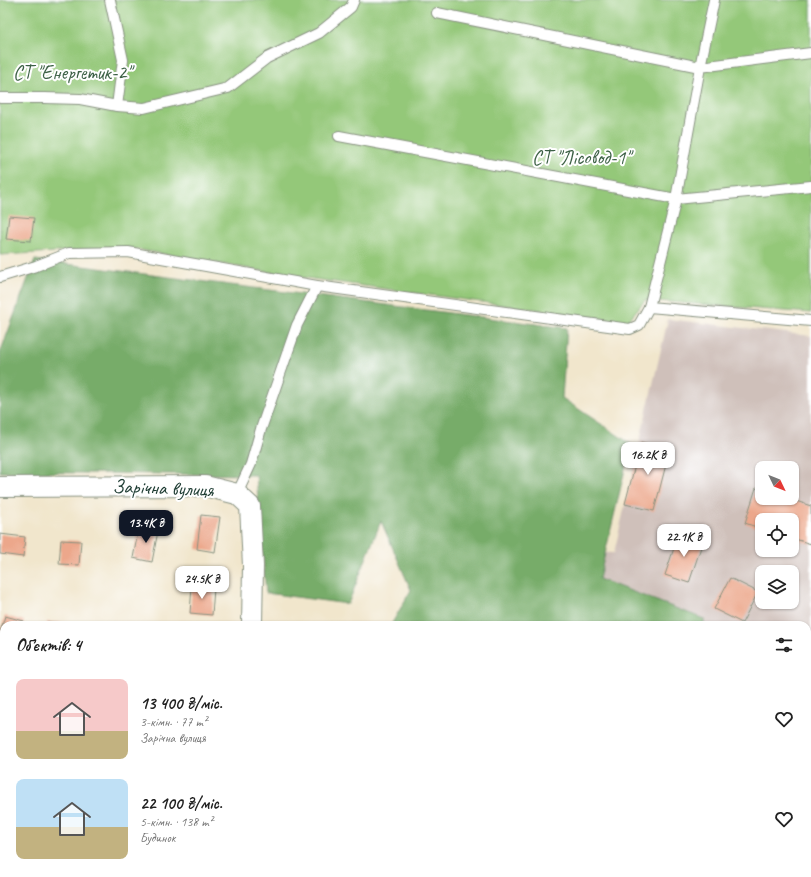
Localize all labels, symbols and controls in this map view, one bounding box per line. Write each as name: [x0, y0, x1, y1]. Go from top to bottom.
park label: СТ "Енергетик-2": [13, 60, 135, 85]
park label: СТ "Лісовод-1": [532, 145, 634, 170]
pin: 16.2K ₴: [611, 442, 685, 476]
text: 16.2K ₴: [630, 447, 666, 463]
north arrow: [755, 461, 799, 505]
map controls: [755, 461, 799, 609]
street label: Зарічна вулиця: [112, 474, 215, 502]
pin: 13.4K ₴: [109, 510, 183, 544]
button: locate: [755, 513, 799, 557]
text: 13.4K ₴: [128, 515, 164, 531]
pin: 22.1K ₴: [647, 524, 721, 558]
text: 22.1K ₴: [666, 529, 702, 545]
button: layers: [755, 565, 799, 609]
pin: 24.5K ₴: [165, 566, 239, 600]
text: 24.5K ₴: [184, 571, 220, 587]
icon: filters: [773, 634, 795, 656]
text: Об’єктів: 4: [16, 635, 82, 656]
text: 13 400 ₴/міс.: [140, 693, 222, 714]
icon: home: [48, 695, 96, 743]
icon: heart: [773, 708, 795, 730]
text: 3-кімн. · 77 m²: [140, 714, 207, 730]
text: Зарічна вулиця: [140, 730, 206, 746]
text: 22 100 ₴/міс.: [140, 793, 222, 814]
icon: home: [48, 795, 96, 843]
icon: heart: [773, 808, 795, 830]
text: 5-кімн. · 138 m²: [140, 814, 213, 830]
text: Будинок: [140, 830, 176, 846]

